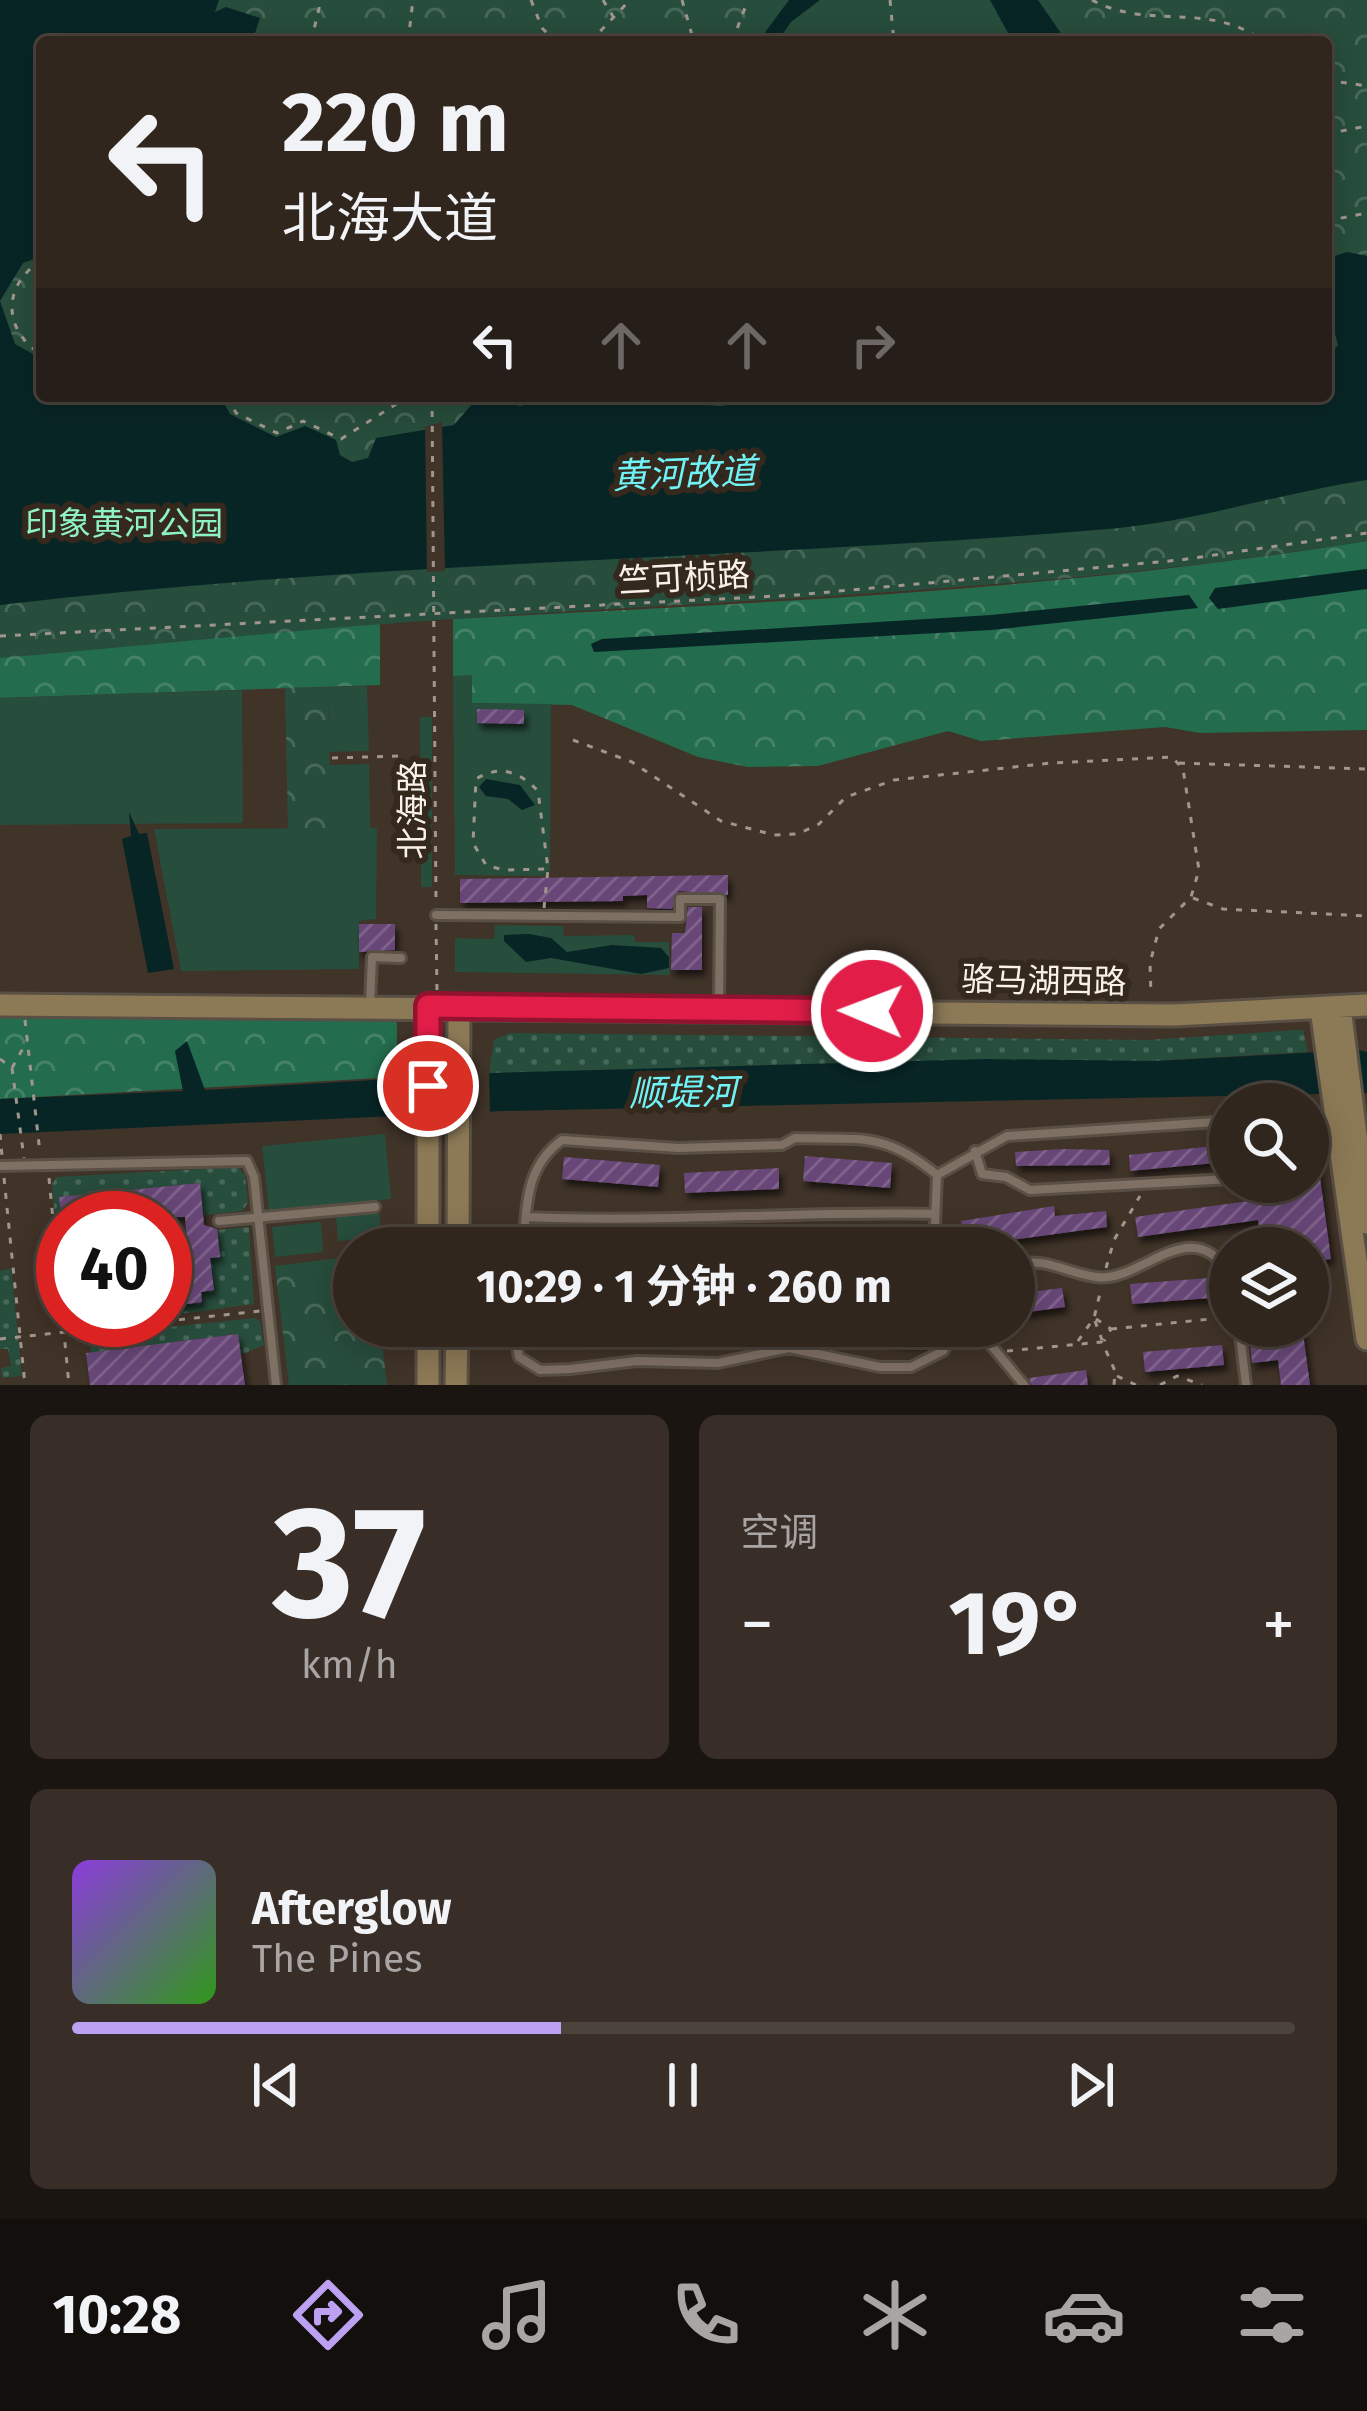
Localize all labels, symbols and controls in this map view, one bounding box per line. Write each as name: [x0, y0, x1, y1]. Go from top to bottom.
text: 220 m: [282, 72, 509, 173]
icon: left: [84, 84, 240, 240]
text: 北海大道: [282, 187, 498, 251]
icon: left: [462, 312, 528, 378]
icon: ahead: [588, 312, 654, 378]
icon: ahead: [714, 312, 780, 378]
icon: right: [840, 312, 906, 378]
water label: 黄河故道: [611, 449, 762, 498]
park label: 印象黄河公园: [25, 504, 223, 544]
street label: 竺可桢路: [617, 555, 751, 601]
street label: 北海路: [393, 761, 433, 860]
position arrow: [809, 948, 935, 1074]
street label: 骆马湖西路: [961, 960, 1127, 1002]
pin: [377, 1035, 479, 1137]
icon: arrive: [395, 1053, 461, 1119]
water label: 顺堤河: [629, 1070, 743, 1116]
map controls: [1209, 1083, 1329, 1347]
button: search: [1209, 1083, 1329, 1203]
speed limit sign: 40: [36, 1191, 192, 1347]
button: layers: [1209, 1227, 1329, 1347]
text: 10:29 · 1 分钟 · 260 m: [476, 1260, 892, 1314]
text: 37: [273, 1470, 426, 1657]
text: 空调: [741, 1510, 819, 1556]
text: 19°: [948, 1570, 1087, 1678]
text: −: [741, 1585, 774, 1664]
text: +: [1262, 1585, 1295, 1664]
text: km/h: [301, 1642, 398, 1688]
text: Afterglow: [252, 1882, 451, 1936]
text: The Pines: [252, 1936, 423, 1982]
icon: previous: [243, 2052, 309, 2118]
icon: pause: [650, 2052, 716, 2118]
icon: next: [1058, 2052, 1124, 2118]
icon: directions: [286, 2273, 370, 2357]
icon: music: [475, 2273, 559, 2357]
icon: phone: [664, 2273, 748, 2357]
icon: climate: [853, 2273, 937, 2357]
icon: car: [1042, 2273, 1126, 2357]
icon: filters: [1230, 2273, 1314, 2357]
text: 10:28: [52, 2283, 181, 2347]

